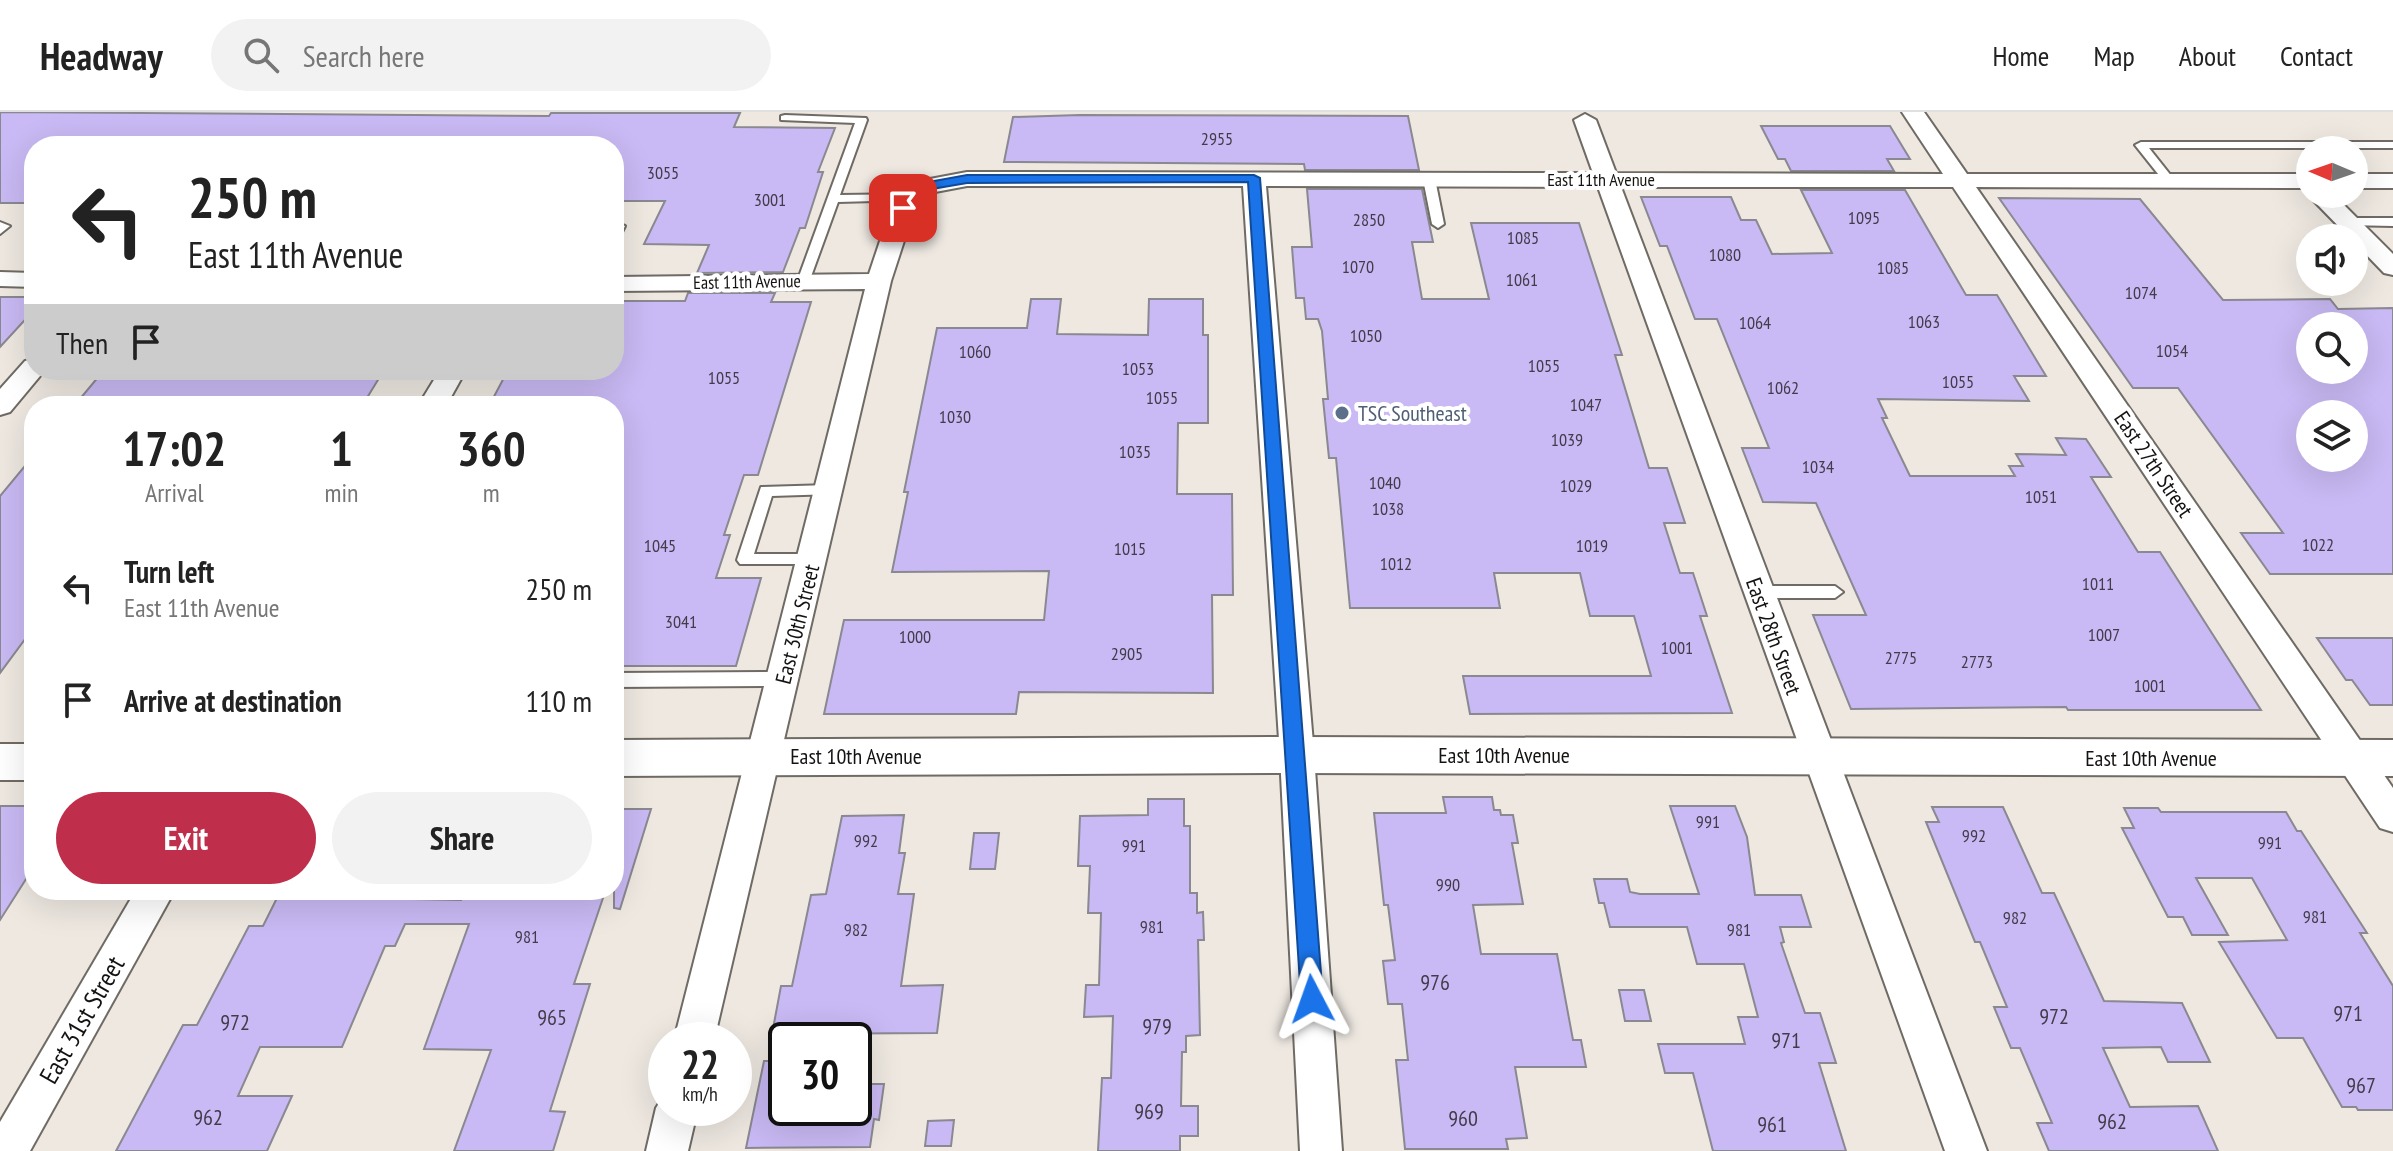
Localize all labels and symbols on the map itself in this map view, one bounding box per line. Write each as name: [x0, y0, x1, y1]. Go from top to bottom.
house number: 2955: [1201, 127, 1233, 150]
north arrow: [2296, 136, 2368, 208]
house number: 3055: [647, 161, 679, 184]
street label: East 11th Avenue: [1547, 168, 1655, 191]
pin: [869, 174, 937, 242]
house number: 3001: [754, 188, 786, 211]
house number: 1095: [1848, 206, 1880, 229]
house number: 2850: [1353, 208, 1385, 231]
house number: 1085: [1507, 226, 1539, 249]
house number: 1080: [1709, 243, 1741, 266]
house number: 1070: [1342, 255, 1374, 278]
house number: 1085: [1877, 256, 1909, 279]
house number: 1061: [1506, 268, 1538, 291]
street label: East 11th Avenue: [693, 269, 801, 294]
house number: 1074: [2125, 281, 2157, 304]
house number: 1063: [1908, 310, 1940, 333]
house number: 1064: [1739, 311, 1771, 334]
house number: 1050: [1350, 324, 1382, 347]
house number: 1054: [2156, 339, 2188, 362]
house number: 1060: [959, 340, 991, 363]
house number: 1055: [1528, 354, 1560, 377]
house number: 1053: [1122, 357, 1154, 380]
house number: 1055: [708, 366, 740, 389]
house number: 1055: [1942, 370, 1974, 393]
house number: 1062: [1767, 376, 1799, 399]
house number: 1055: [1146, 386, 1178, 409]
house number: 1047: [1570, 393, 1602, 416]
place label: TSC Southeast: [1358, 399, 1467, 427]
marker: TSC Southeast: [1333, 404, 1351, 422]
house number: 1030: [939, 405, 971, 428]
street label: East 27th Street: [2108, 406, 2200, 522]
house number: 1039: [1551, 428, 1583, 451]
house number: 1035: [1119, 440, 1151, 463]
house number: 1034: [1802, 455, 1834, 478]
house number: 1040: [1369, 471, 1401, 494]
house number: 1029: [1560, 474, 1592, 497]
house number: 1051: [2025, 485, 2057, 508]
house number: 1038: [1372, 497, 1404, 520]
house number: 1022: [2302, 533, 2334, 556]
house number: 1045: [644, 534, 676, 557]
house number: 1019: [1576, 534, 1608, 557]
house number: 1015: [1114, 537, 1146, 560]
house number: 1012: [1380, 552, 1412, 575]
street label: East 30th Street: [769, 561, 825, 687]
house number: 1011: [2082, 572, 2114, 595]
street label: East 28th Street: [1740, 574, 1808, 698]
house number: 3041: [665, 610, 697, 633]
house number: 1007: [2088, 623, 2120, 646]
house number: 1000: [899, 625, 931, 648]
house number: 1001: [1661, 636, 1693, 659]
house number: 2905: [1111, 642, 1143, 665]
house number: 2775: [1885, 646, 1917, 669]
house number: 2773: [1961, 650, 1993, 673]
house number: 1001: [2134, 674, 2166, 697]
street label: East 10th Avenue: [1438, 741, 1570, 769]
street label: East 10th Avenue: [790, 742, 922, 770]
street label: East 10th Avenue: [2085, 744, 2217, 772]
house number: 991: [1696, 810, 1720, 833]
house number: 992: [1962, 824, 1986, 847]
house number: 992: [854, 829, 878, 852]
house number: 991: [2258, 831, 2282, 854]
house number: 991: [1122, 834, 1146, 857]
house number: 990: [1436, 873, 1460, 896]
house number: 981: [2303, 905, 2327, 928]
house number: 982: [2003, 906, 2027, 929]
house number: 981: [1140, 915, 1164, 938]
house number: 982: [844, 918, 868, 941]
house number: 981: [1727, 918, 1751, 941]
house number: 981: [515, 925, 539, 948]
street label: East 31st Street: [32, 950, 131, 1089]
position arrow: [1270, 957, 1354, 1041]
house number: 976: [1420, 968, 1450, 996]
house number: 971: [2333, 999, 2363, 1027]
house number: 972: [2039, 1002, 2069, 1030]
house number: 965: [537, 1003, 567, 1031]
house number: 972: [220, 1008, 250, 1036]
house number: 979: [1142, 1012, 1172, 1040]
speed limit sign: 30: [768, 1022, 872, 1126]
house number: 971: [1771, 1026, 1801, 1054]
house number: 967: [2346, 1071, 2376, 1099]
house number: 969: [1134, 1097, 1164, 1125]
house number: 962: [193, 1103, 223, 1131]
house number: 960: [1448, 1104, 1478, 1132]
house number: 962: [2097, 1107, 2127, 1135]
house number: 961: [1757, 1110, 1787, 1138]

